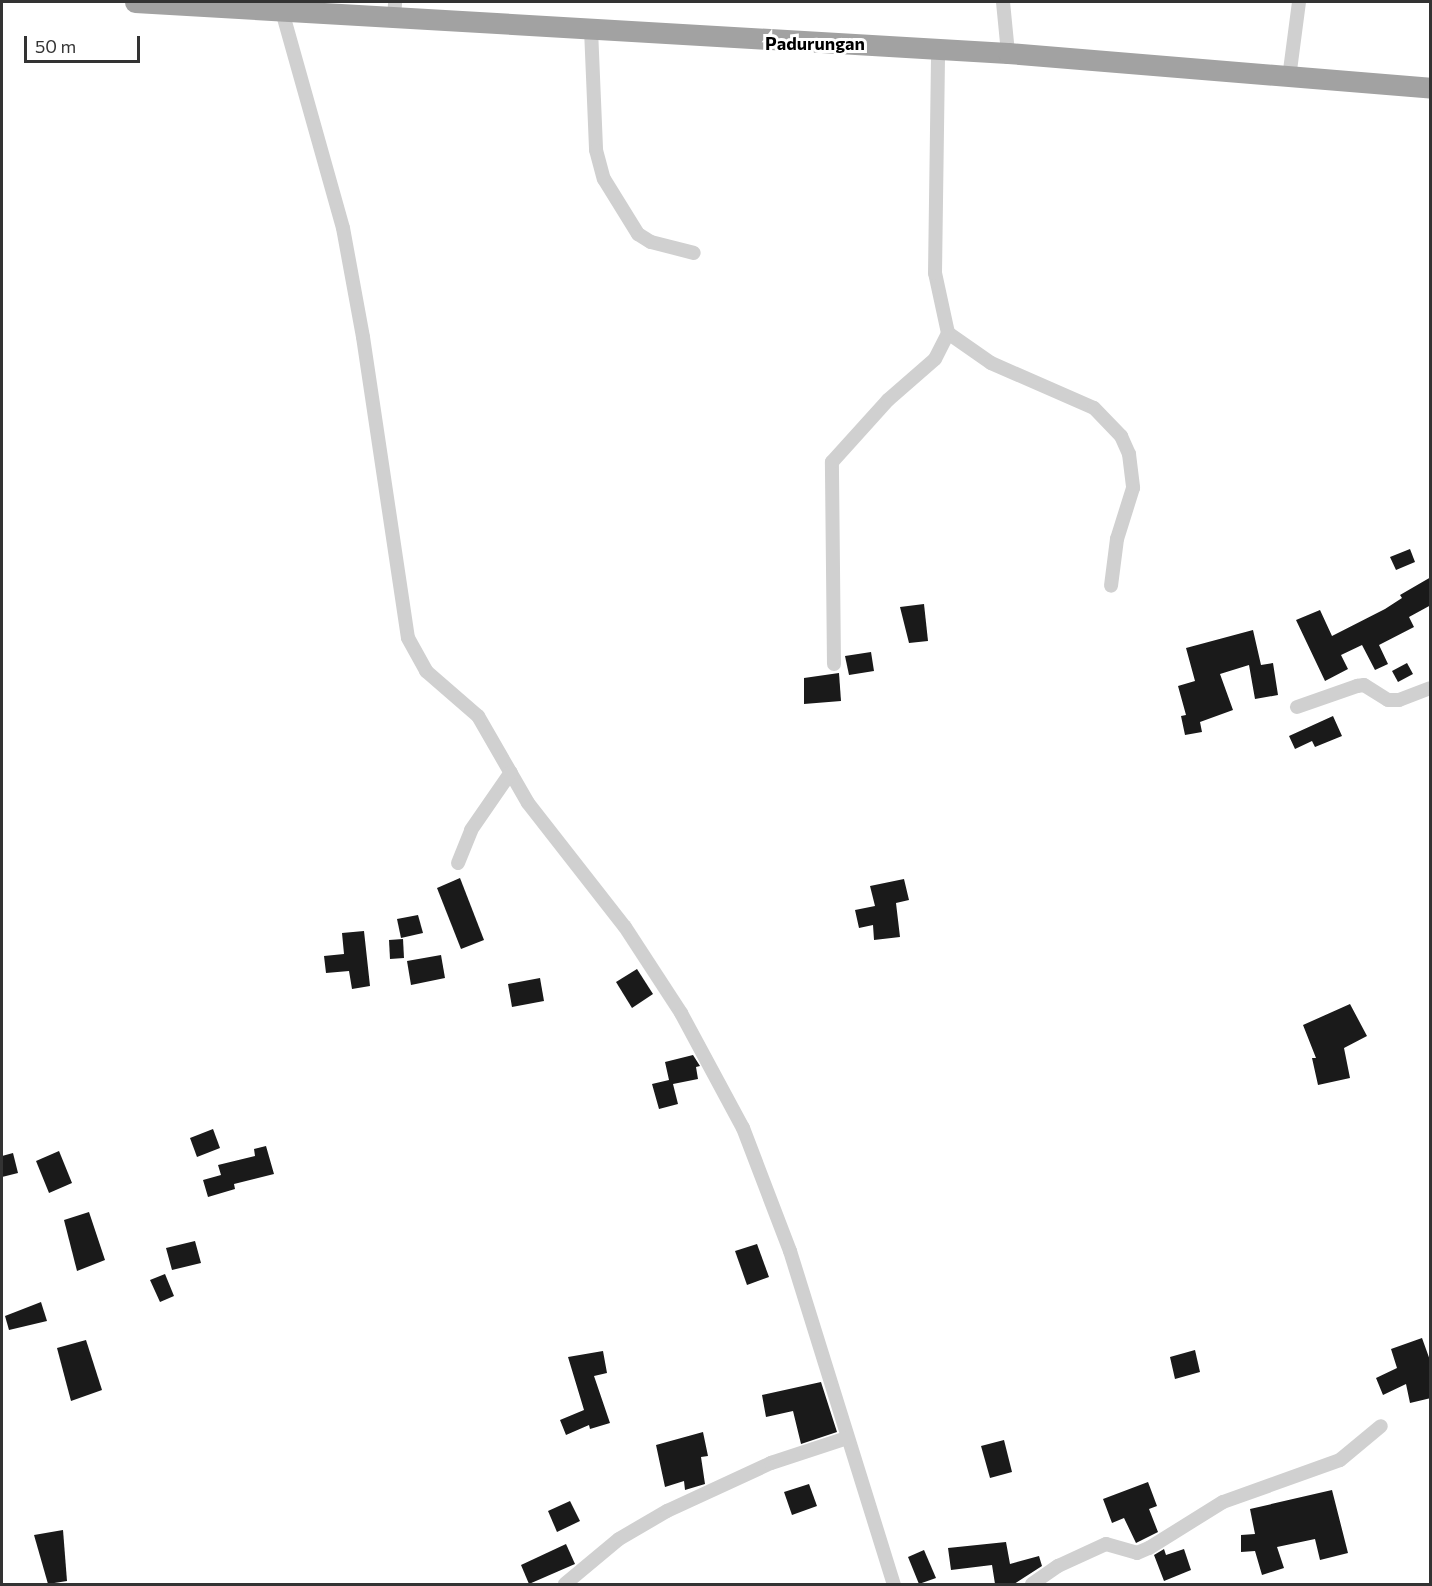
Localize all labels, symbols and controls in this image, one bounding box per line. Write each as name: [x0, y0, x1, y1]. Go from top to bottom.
scale bar: [27, 24, 142, 62]
district label: Padurungan: [765, 32, 865, 54]
text: 50 m: [35, 35, 76, 57]

